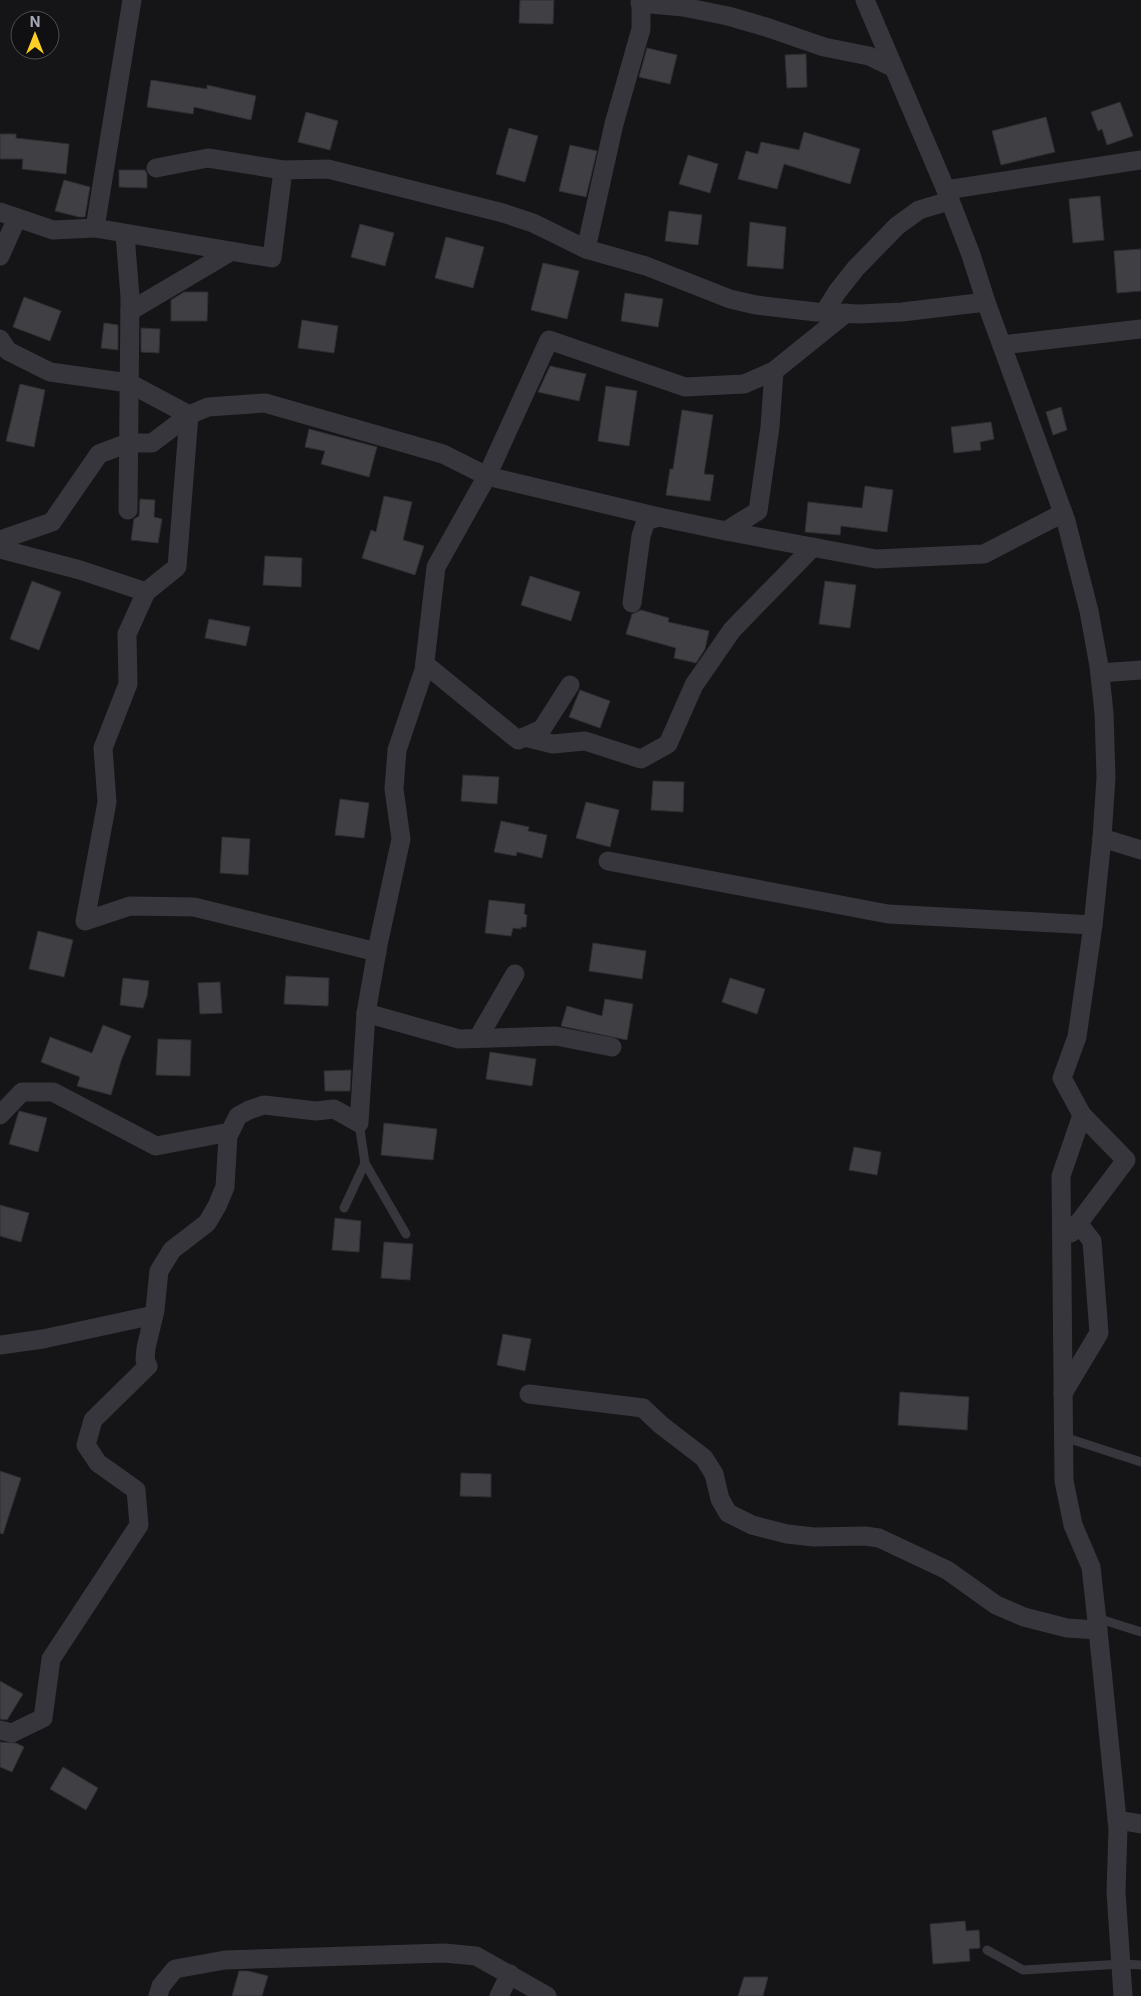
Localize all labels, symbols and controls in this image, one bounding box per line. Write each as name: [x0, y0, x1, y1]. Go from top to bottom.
north arrow: [10, 10, 60, 60]
text: N: [30, 13, 40, 30]

